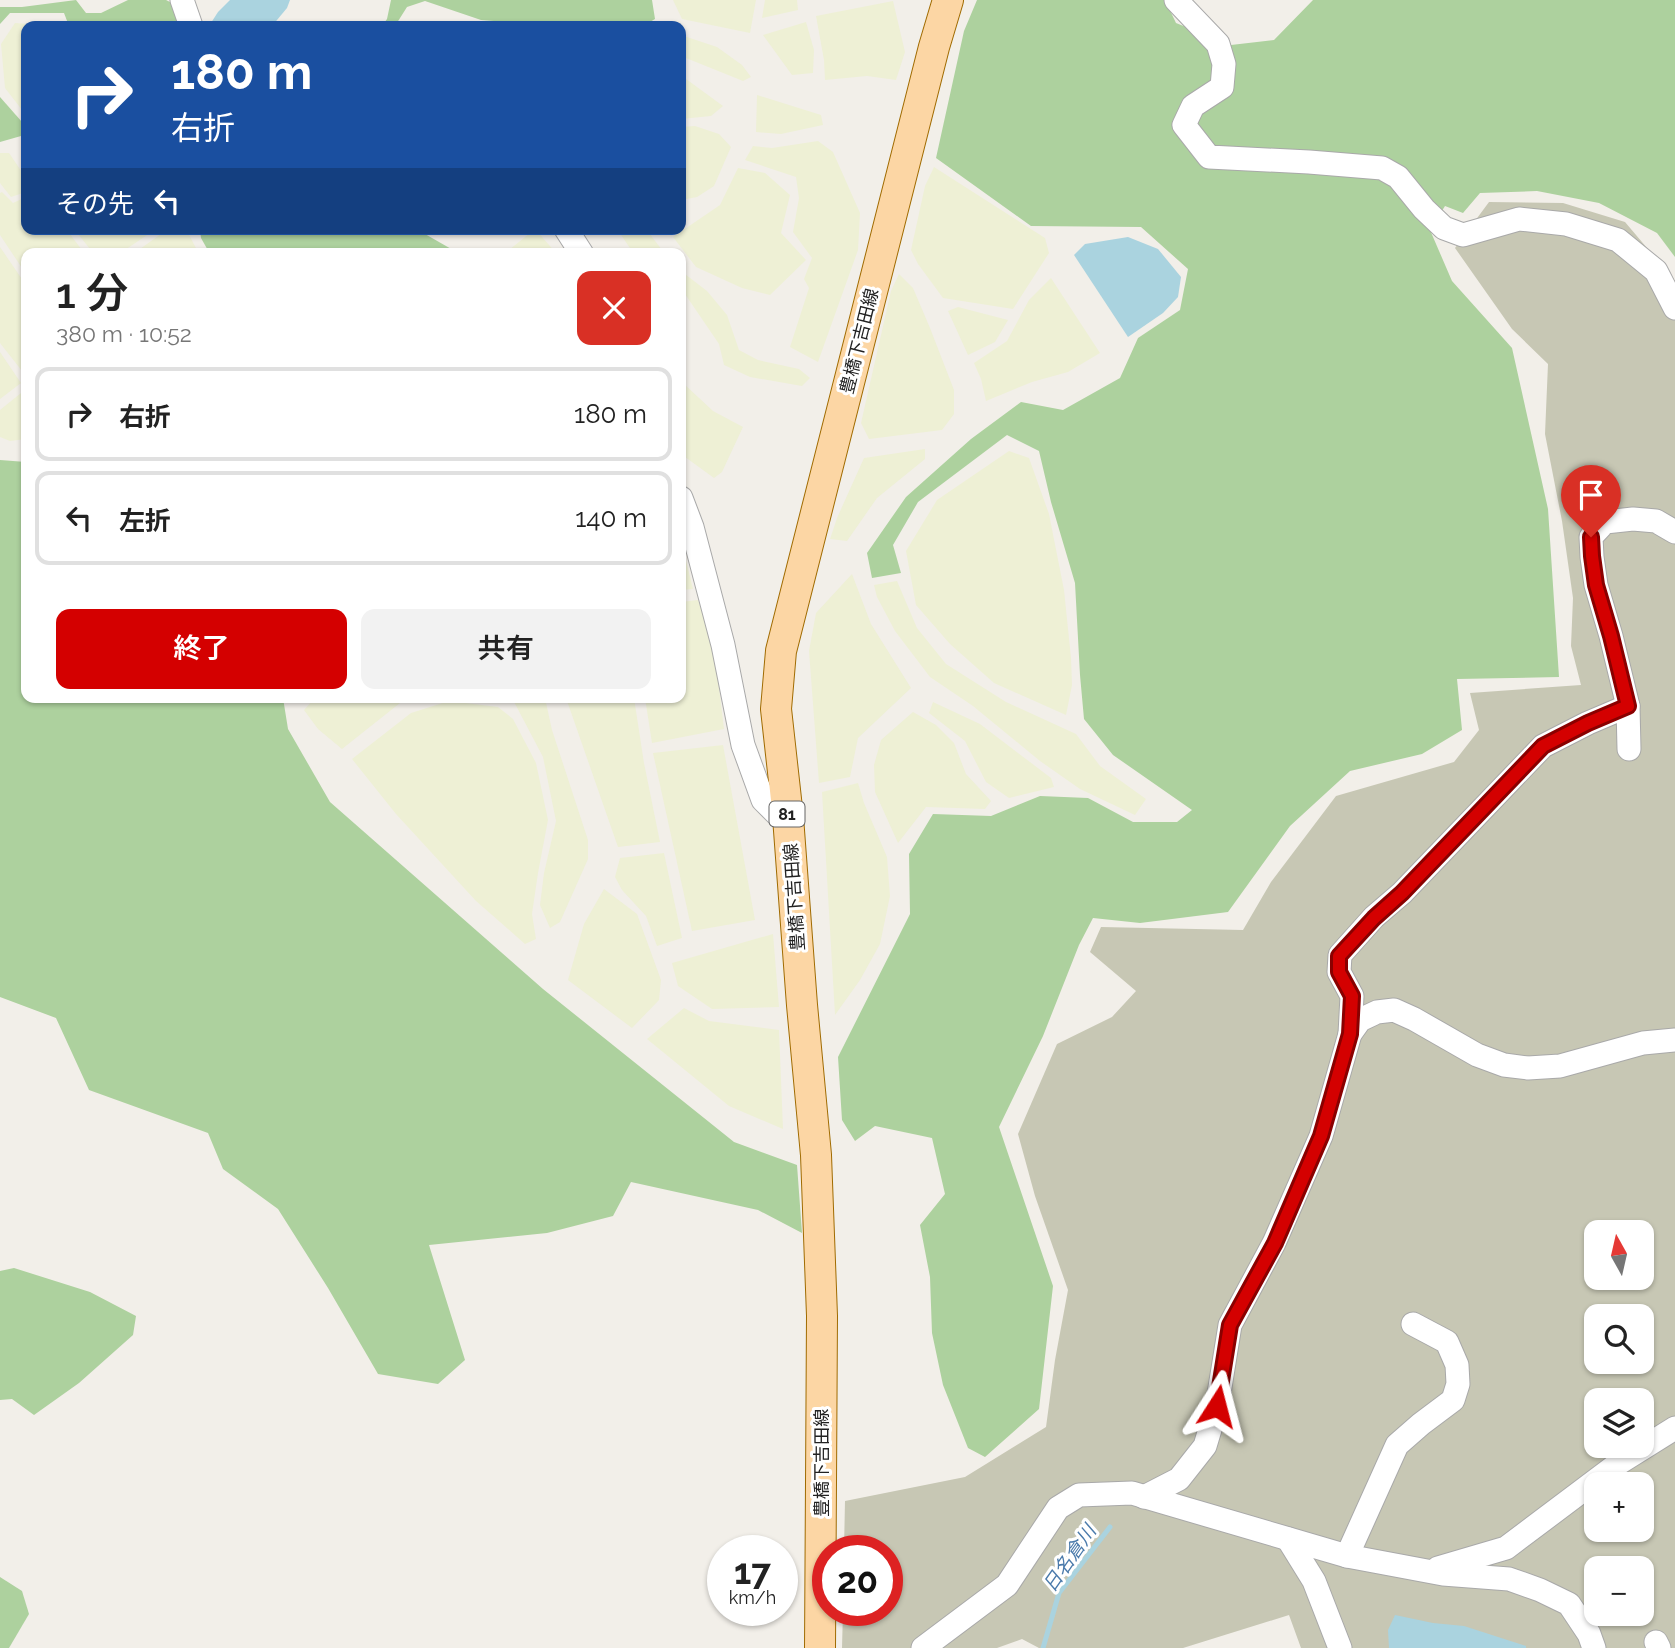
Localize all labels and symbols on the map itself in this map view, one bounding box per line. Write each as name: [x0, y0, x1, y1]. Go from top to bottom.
street label: 豊橋下吉田線: [836, 286, 882, 396]
pin: [1561, 465, 1621, 537]
road number: 81: [770, 802, 804, 827]
street label: 豊橋下吉田線: [780, 842, 808, 952]
north arrow: [1584, 1220, 1654, 1290]
position arrow: [1180, 1369, 1254, 1443]
street label: 豊橋下吉田線: [811, 1409, 832, 1517]
water label: 日名倉川: [1038, 1519, 1101, 1595]
speed limit sign: 20: [812, 1535, 903, 1626]

